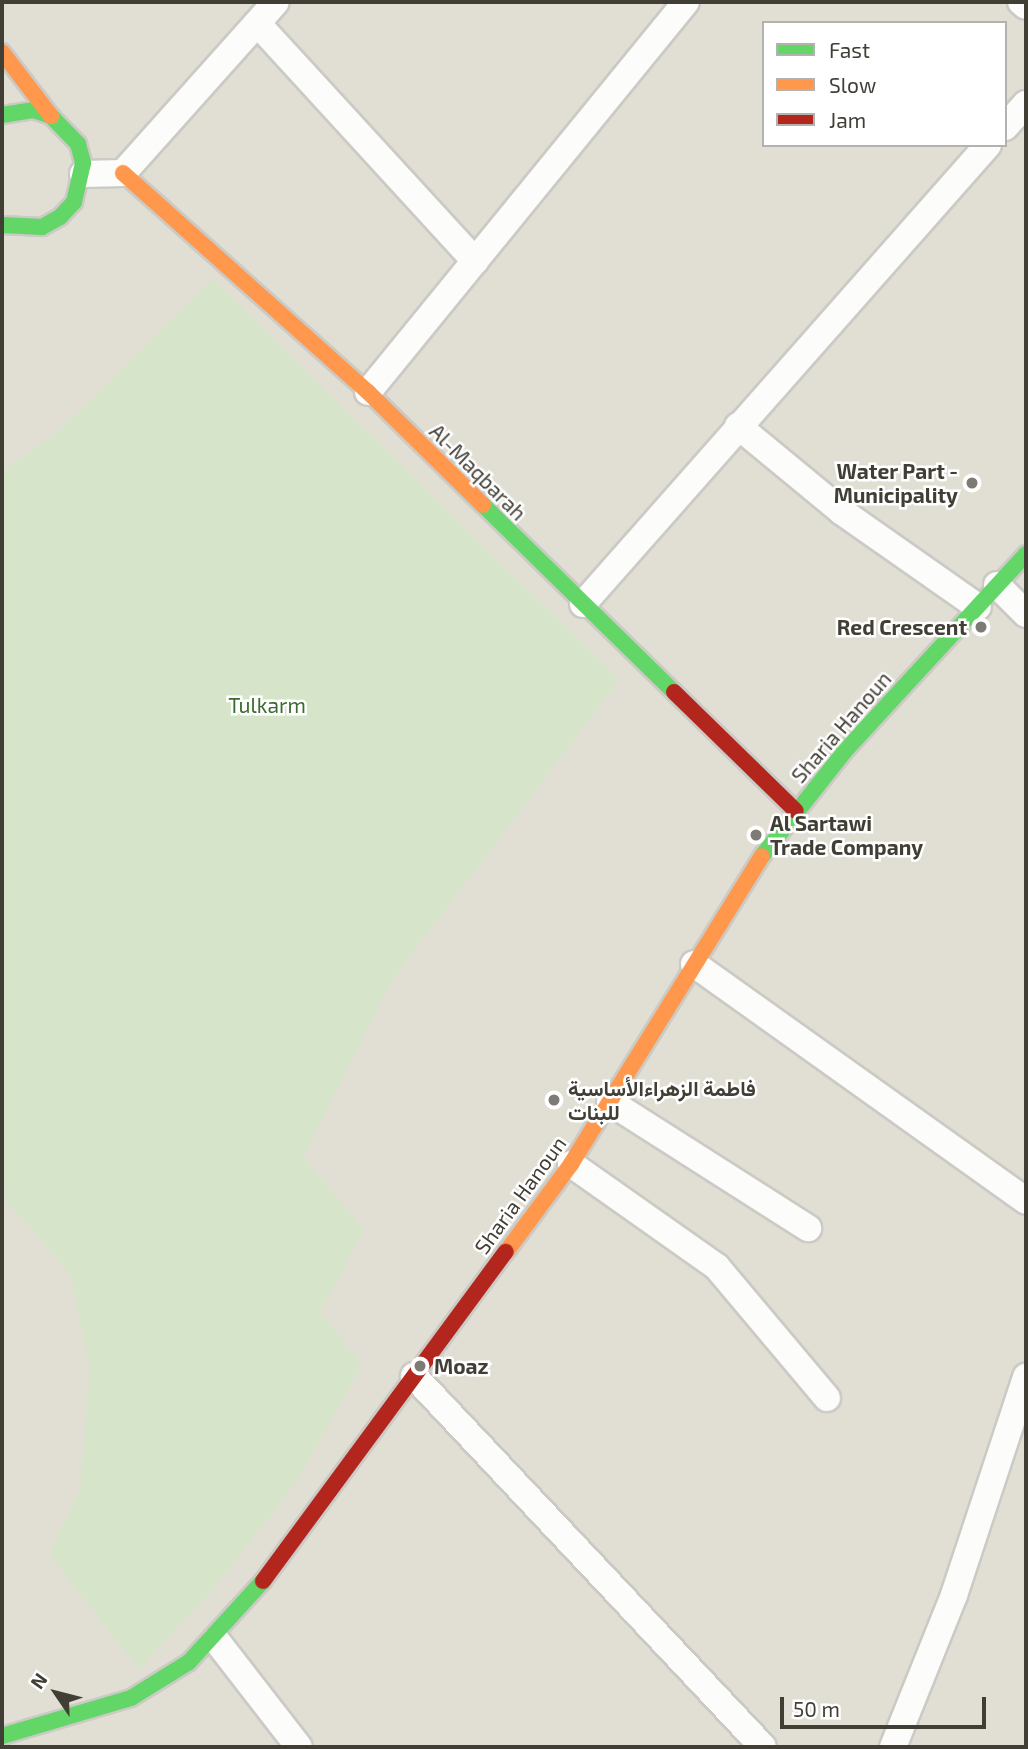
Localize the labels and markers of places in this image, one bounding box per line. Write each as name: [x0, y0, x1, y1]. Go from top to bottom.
place label: Water Part - Municipality: [834, 458, 958, 508]
marker: Water Part - Municipality: [964, 475, 980, 491]
place label: Red Crescent: [837, 614, 967, 640]
marker: Red Crescent: [973, 619, 989, 635]
place label: Al Sartawi Trade Company: [770, 810, 923, 860]
marker: Al Sartawi Trade Company: [748, 827, 764, 843]
place label: فاطمة الزهراءالأساسية للبنات: [568, 1075, 756, 1125]
marker: فاطمة الزهراءالأساسية للبنات: [546, 1092, 562, 1108]
place label: Moaz: [434, 1353, 489, 1379]
marker: Moaz: [412, 1358, 428, 1374]

